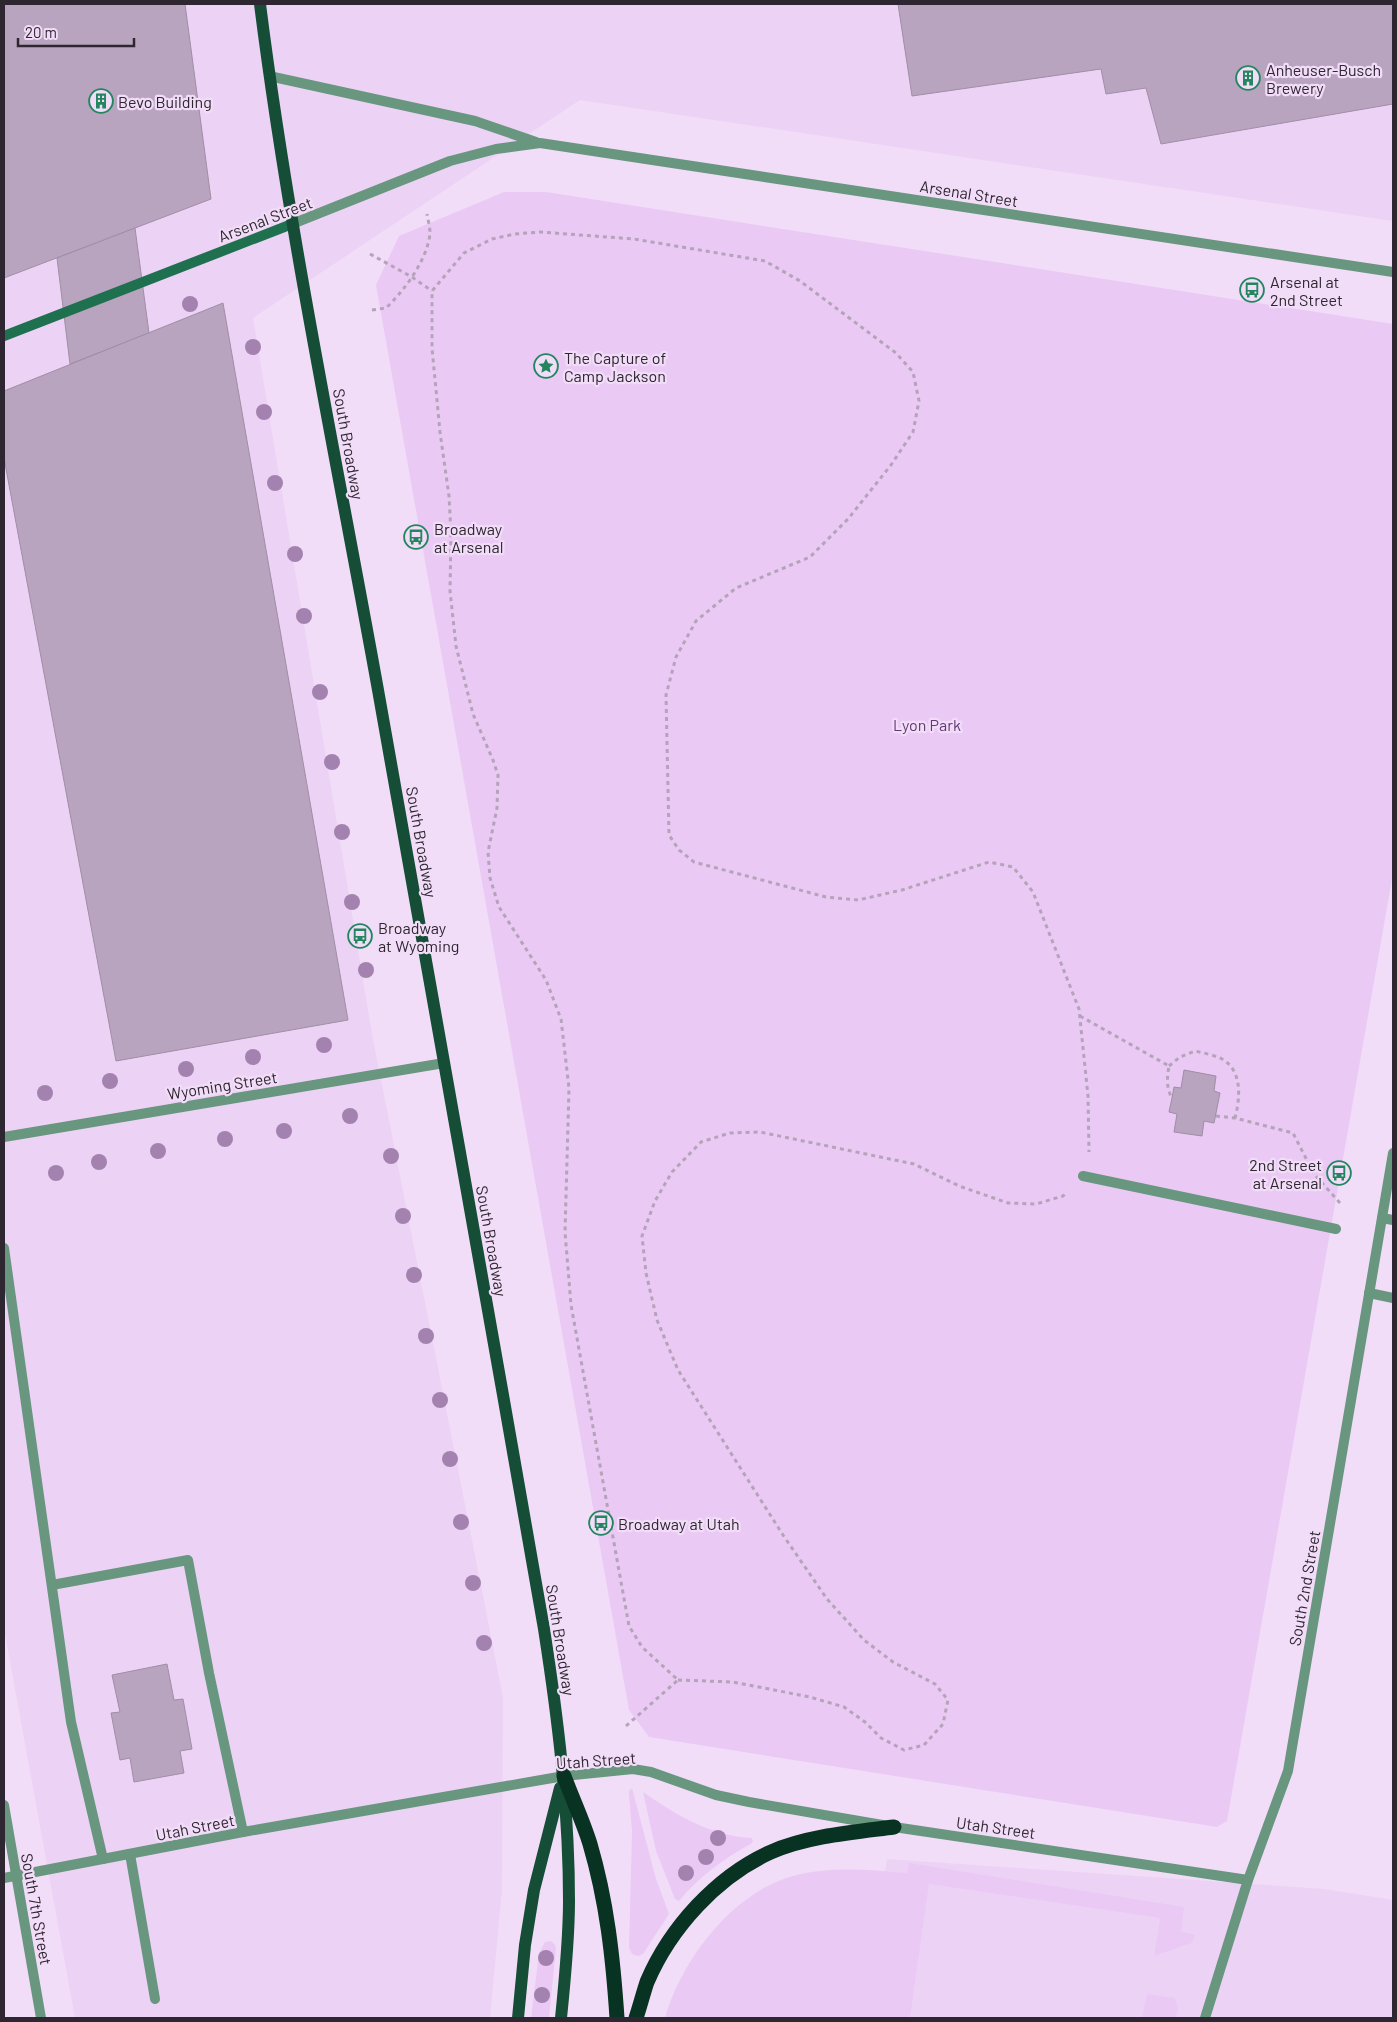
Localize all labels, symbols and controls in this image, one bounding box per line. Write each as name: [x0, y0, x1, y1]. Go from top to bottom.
scale bar: [18, 15, 134, 47]
text: 20 m: [25, 23, 57, 41]
place label: Anheuser-Busch Brewery: [1266, 60, 1381, 97]
building icon: Anheuser-Busch Brewery: [1235, 65, 1261, 91]
building icon: Bevo Building: [88, 88, 114, 114]
place label: Bevo Building: [118, 92, 212, 111]
street label: Arsenal Street: [919, 176, 1019, 210]
street label: Arsenal Street: [215, 192, 315, 246]
place label: Arsenal at 2nd Street: [1270, 272, 1343, 309]
bus stop icon: Arsenal at 2nd Street: [1239, 277, 1265, 303]
place label: The Capture of Camp Jackson: [564, 348, 666, 385]
place icon: The Capture of Camp Jackson: [533, 353, 559, 379]
street label: South Broadway: [330, 387, 368, 502]
place label: Broadway at Arsenal: [434, 519, 503, 556]
bus stop icon: Broadway at Arsenal: [403, 524, 429, 550]
park label: Lyon Park: [893, 715, 961, 734]
street label: South Broadway: [403, 785, 441, 900]
place label: Broadway at Wyoming: [378, 918, 459, 955]
bus stop icon: Broadway at Wyoming: [347, 923, 373, 949]
street label: Wyoming Street: [166, 1067, 278, 1103]
place label: 2nd Street at Arsenal: [1249, 1155, 1322, 1192]
bus stop icon: 2nd Street at Arsenal: [1326, 1160, 1352, 1186]
street label: South Broadway: [473, 1184, 511, 1299]
bus stop icon: Broadway at Utah: [588, 1510, 614, 1536]
place label: Broadway at Utah: [618, 1514, 740, 1533]
street label: South 2nd Street: [1284, 1529, 1324, 1647]
street label: South Broadway: [543, 1583, 579, 1698]
street label: Utah Street: [555, 1748, 637, 1772]
street label: Utah Street: [154, 1810, 236, 1844]
street label: Utah Street: [955, 1812, 1037, 1842]
street label: South 7th Street: [18, 1852, 56, 1966]

